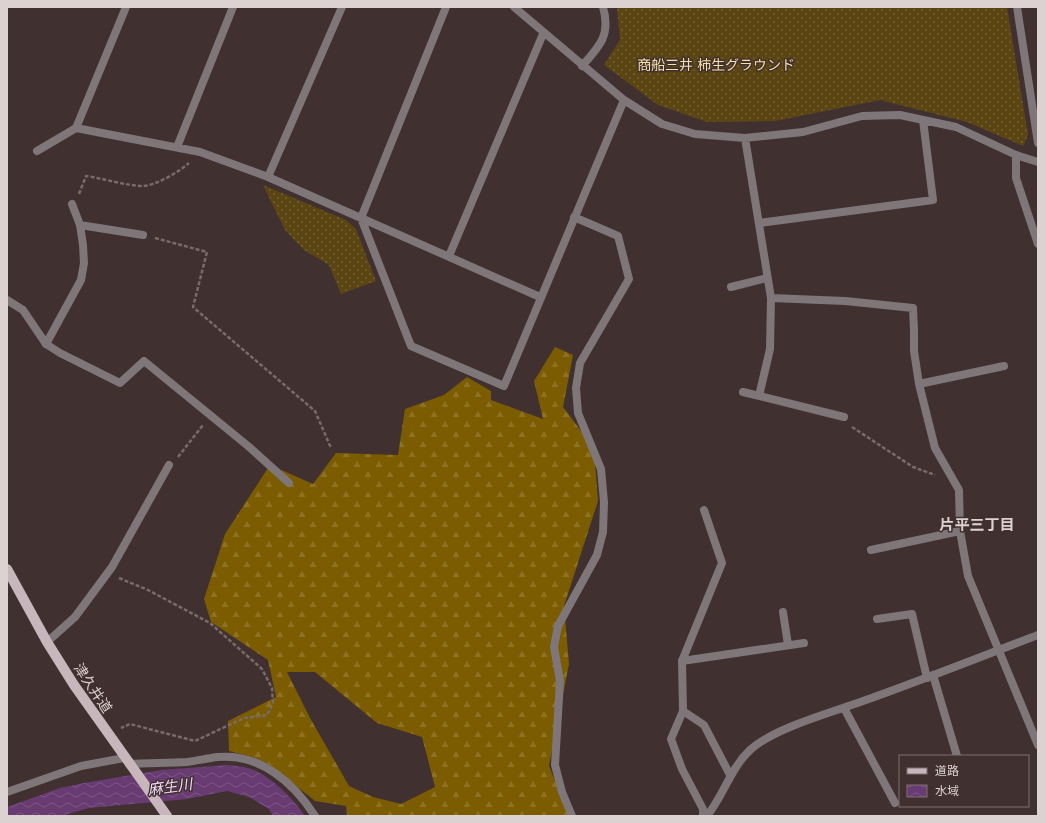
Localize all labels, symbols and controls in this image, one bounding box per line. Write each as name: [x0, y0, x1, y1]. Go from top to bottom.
park label: 商船三井 柿生グラウンド: [637, 57, 795, 73]
district label: 片平三丁目: [939, 516, 1015, 533]
street label: 津久井道: [71, 660, 115, 716]
legend: [899, 755, 1029, 807]
text: 道路: [935, 764, 959, 778]
water label: 麻生川: [146, 775, 195, 798]
text: 水域: [935, 784, 959, 798]

